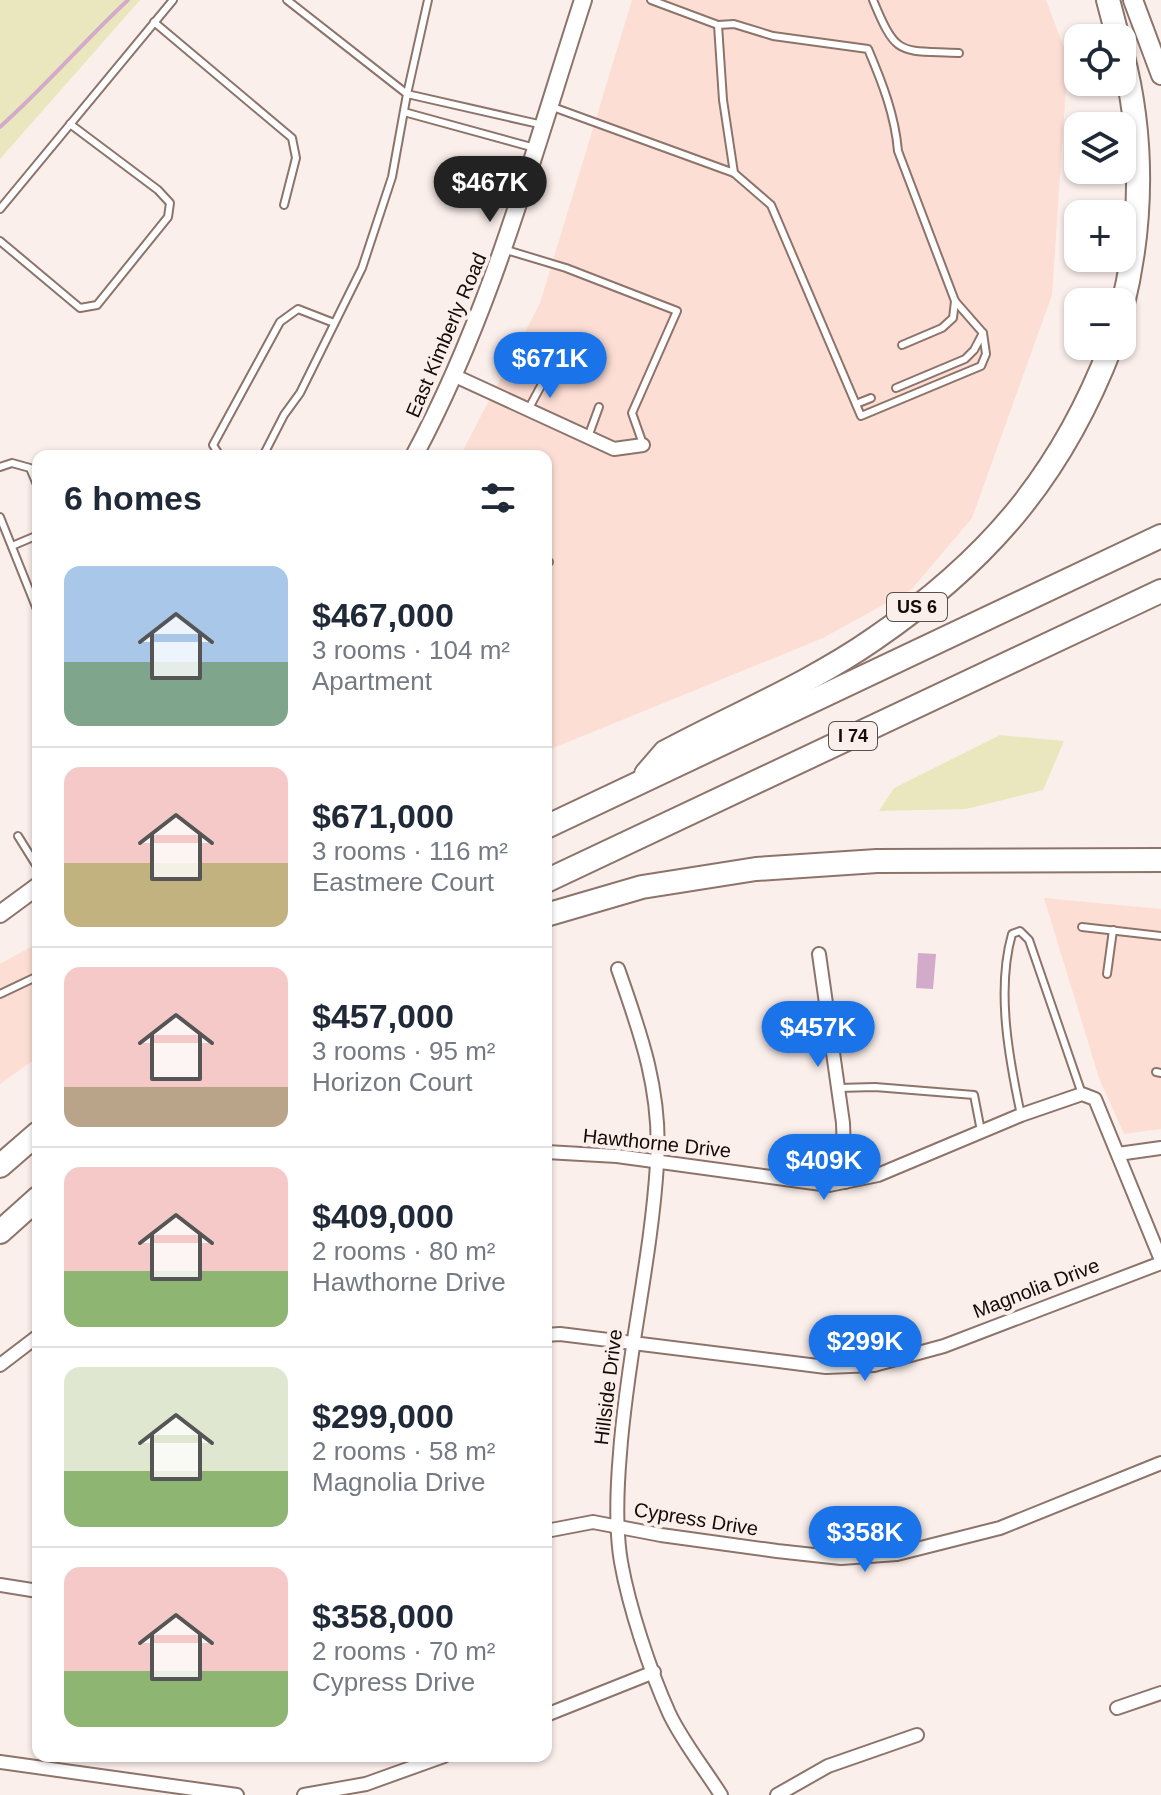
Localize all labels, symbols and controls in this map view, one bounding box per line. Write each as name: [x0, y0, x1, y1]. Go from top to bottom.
map controls: [1064, 24, 1136, 360]
button: locate: [1064, 24, 1136, 96]
button: layers: [1064, 112, 1136, 184]
pin: $467K: [434, 156, 546, 224]
text: $467K: [452, 167, 528, 197]
button: +: [1064, 200, 1136, 272]
street label: East Kimberly Road: [401, 249, 491, 421]
button: −: [1064, 288, 1136, 360]
pin: $671K: [494, 332, 606, 400]
text: $671K: [512, 343, 588, 373]
icon: filters: [476, 476, 520, 520]
text: 6 homes: [64, 479, 202, 517]
road number: US 6: [887, 593, 947, 621]
text: $467,000: [312, 596, 454, 634]
icon: home: [128, 598, 224, 694]
text: 3 rooms · 104 m²: [312, 635, 510, 665]
text: Apartment: [312, 666, 432, 696]
road number: I 74: [829, 722, 877, 750]
text: $671,000: [312, 797, 454, 835]
icon: home: [128, 799, 224, 895]
text: 3 rooms · 116 m²: [312, 836, 508, 866]
text: Eastmere Court: [312, 867, 494, 897]
text: $457,000: [312, 997, 454, 1035]
icon: home: [128, 999, 224, 1095]
pin: $457K: [762, 1001, 874, 1069]
text: $457K: [780, 1012, 856, 1042]
text: 3 rooms · 95 m²: [312, 1036, 496, 1066]
text: Horizon Court: [312, 1067, 472, 1097]
street label: Hawthorne Drive: [582, 1124, 732, 1162]
pin: $409K: [768, 1134, 880, 1202]
text: $409K: [786, 1145, 862, 1175]
text: $409,000: [312, 1197, 454, 1235]
icon: home: [128, 1199, 224, 1295]
text: 2 rooms · 80 m²: [312, 1236, 496, 1266]
street label: Magnolia Drive: [970, 1254, 1102, 1322]
text: Hawthorne Drive: [312, 1267, 506, 1297]
pin: $299K: [809, 1315, 921, 1383]
text: $299K: [827, 1326, 903, 1356]
street label: Hillside Drive: [590, 1328, 626, 1446]
text: $299,000: [312, 1397, 454, 1435]
icon: home: [128, 1399, 224, 1495]
text: 2 rooms · 58 m²: [312, 1436, 496, 1466]
text: Magnolia Drive: [312, 1467, 485, 1497]
street label: Cypress Drive: [632, 1498, 760, 1540]
pin: $358K: [809, 1506, 921, 1574]
text: $358K: [827, 1517, 903, 1547]
text: $358,000: [312, 1597, 454, 1635]
icon: home: [128, 1599, 224, 1695]
text: 2 rooms · 70 m²: [312, 1636, 496, 1666]
text: Cypress Drive: [312, 1667, 475, 1697]

